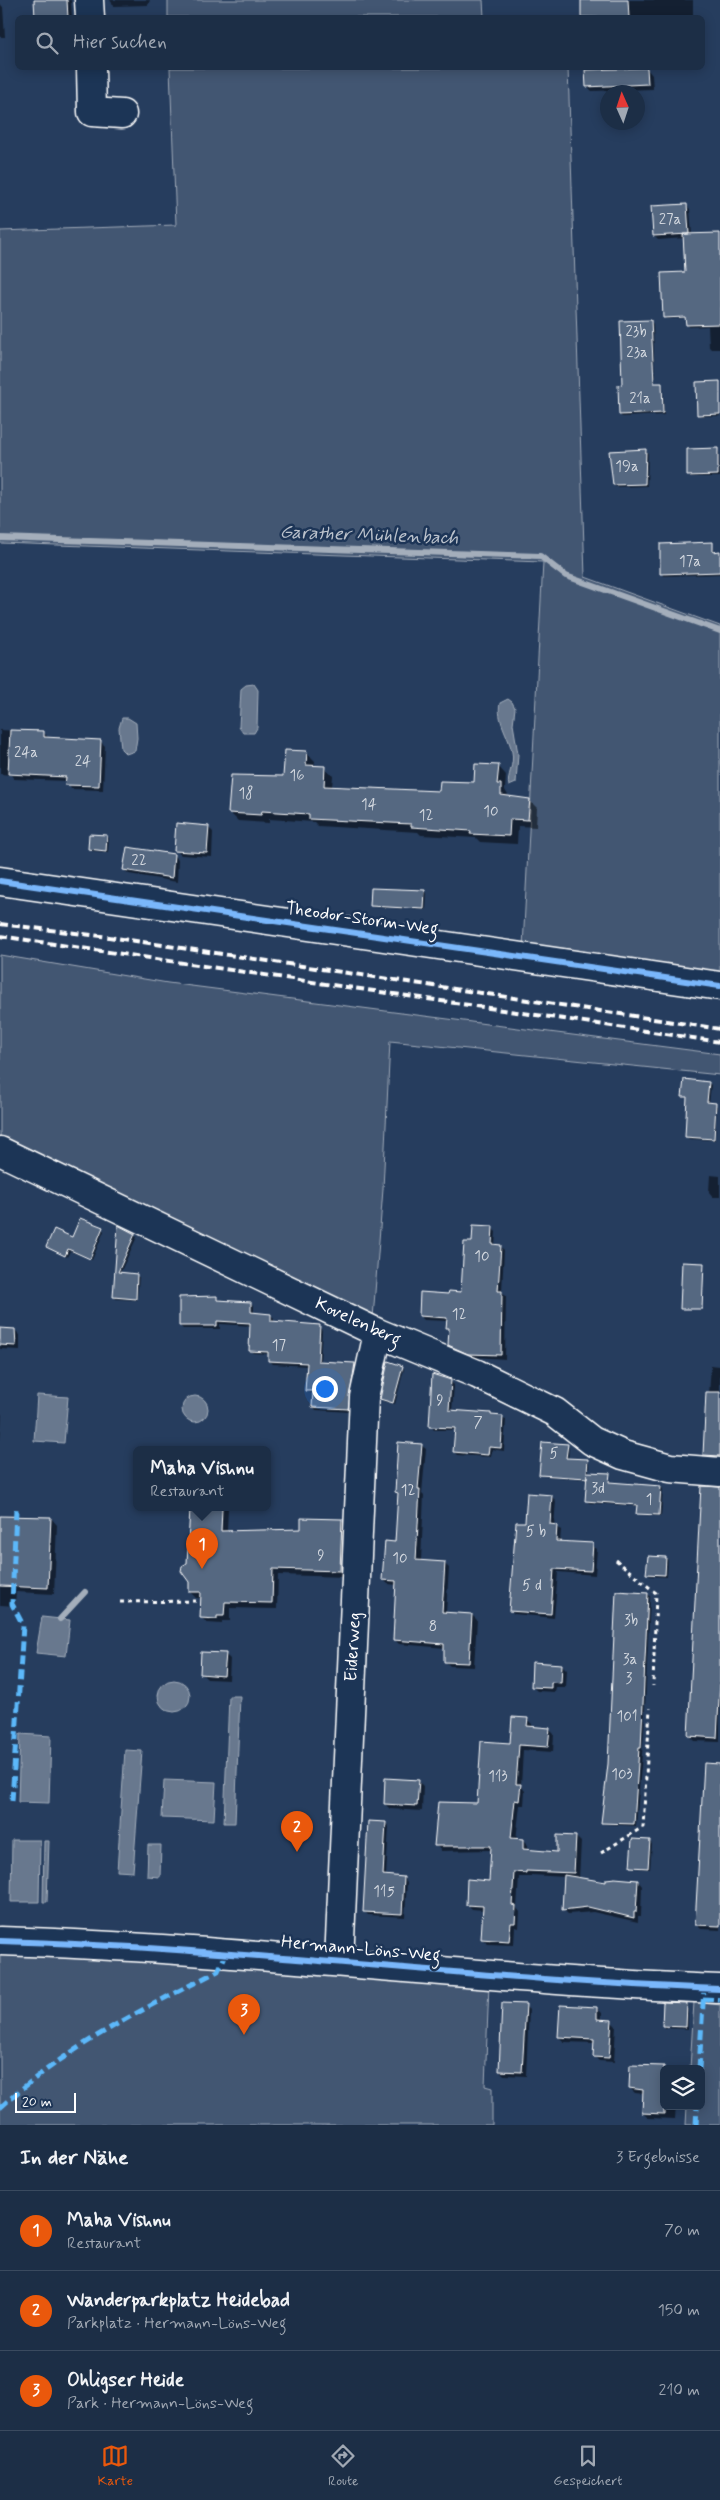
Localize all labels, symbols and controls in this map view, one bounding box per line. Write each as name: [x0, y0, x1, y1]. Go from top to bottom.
search box: [15, 15, 705, 70]
icon: search: [33, 29, 61, 57]
text: Hier suchen: [73, 30, 167, 55]
north arrow: [600, 85, 645, 130]
house number: 27a: [659, 210, 682, 230]
house number: 23b: [625, 322, 647, 342]
house number: 23a: [626, 343, 648, 363]
house number: 21a: [629, 389, 651, 409]
house number: 19a: [615, 457, 639, 477]
water label: Garather Mühlenbach: [279, 519, 459, 551]
house number: 17a: [679, 552, 701, 572]
house number: 24a: [14, 743, 38, 763]
house number: 24: [75, 752, 91, 772]
house number: 16: [289, 766, 305, 786]
house number: 18: [239, 784, 253, 804]
house number: 14: [361, 795, 377, 815]
house number: 10: [483, 802, 499, 822]
house number: 12: [419, 806, 433, 826]
house number: 22: [131, 851, 147, 871]
street label: Theodor-Storm-Weg: [284, 896, 440, 944]
house number: 10: [474, 1247, 490, 1267]
street label: Kovelenberg: [310, 1292, 405, 1354]
house number: 12: [452, 1305, 466, 1325]
house number: 17: [272, 1336, 287, 1356]
your location: [312, 1376, 338, 1402]
house number: 9: [436, 1391, 444, 1411]
house number: 7: [473, 1413, 483, 1433]
house number: 5: [549, 1444, 559, 1464]
popup: [133, 1446, 271, 1511]
text: Maha Vishnu: [150, 1456, 254, 1481]
house number: 3d: [591, 1479, 605, 1499]
text: Restaurant: [150, 1481, 225, 1502]
house number: 12: [401, 1481, 415, 1501]
house number: 1: [646, 1490, 652, 1510]
house number: 5 b: [526, 1522, 546, 1542]
pin: 1: [186, 1528, 218, 1569]
house number: 9: [317, 1546, 325, 1566]
house number: 10: [392, 1549, 408, 1569]
house number: 5 d: [522, 1576, 542, 1596]
house number: 3b: [624, 1611, 638, 1631]
street label: Eiderweg: [339, 1612, 367, 1682]
house number: 8: [429, 1617, 437, 1637]
house number: 3a: [623, 1650, 638, 1670]
house number: 3: [626, 1669, 633, 1689]
house number: 101: [616, 1707, 638, 1727]
house number: 103: [611, 1765, 633, 1785]
house number: 113: [488, 1767, 508, 1787]
pin: 2: [281, 1811, 313, 1852]
house number: 115: [373, 1882, 395, 1902]
street label: Hermann-Löns-Weg: [280, 1930, 442, 1970]
pin: 3: [228, 1994, 260, 2035]
map controls: [660, 2065, 705, 2110]
button: layers: [660, 2065, 705, 2110]
scale bar: [15, 2090, 76, 2113]
text: 20 m: [22, 2093, 52, 2111]
text: In der Nähe: [20, 2144, 128, 2172]
text: 3 Ergebnisse: [616, 2147, 700, 2168]
text: Maha Vishnu: [67, 2208, 171, 2233]
text: 1: [32, 2220, 40, 2241]
text: 70 m: [664, 2220, 700, 2241]
text: Restaurant: [67, 2233, 141, 2254]
text: Wanderparkplatz Heidebad: [67, 2288, 290, 2313]
text: 2: [32, 2300, 40, 2321]
text: 150 m: [658, 2300, 700, 2321]
text: Parkplatz · Hermann-Löns-Weg: [67, 2313, 287, 2334]
text: Ohligser Heide: [67, 2368, 184, 2393]
text: 3: [32, 2380, 40, 2401]
text: 210 m: [659, 2380, 700, 2401]
text: Park · Hermann-Löns-Weg: [67, 2393, 253, 2414]
tab: Karte: [97, 2442, 133, 2490]
tab: Route: [328, 2442, 358, 2490]
tab: Gespeichert: [553, 2442, 623, 2490]

